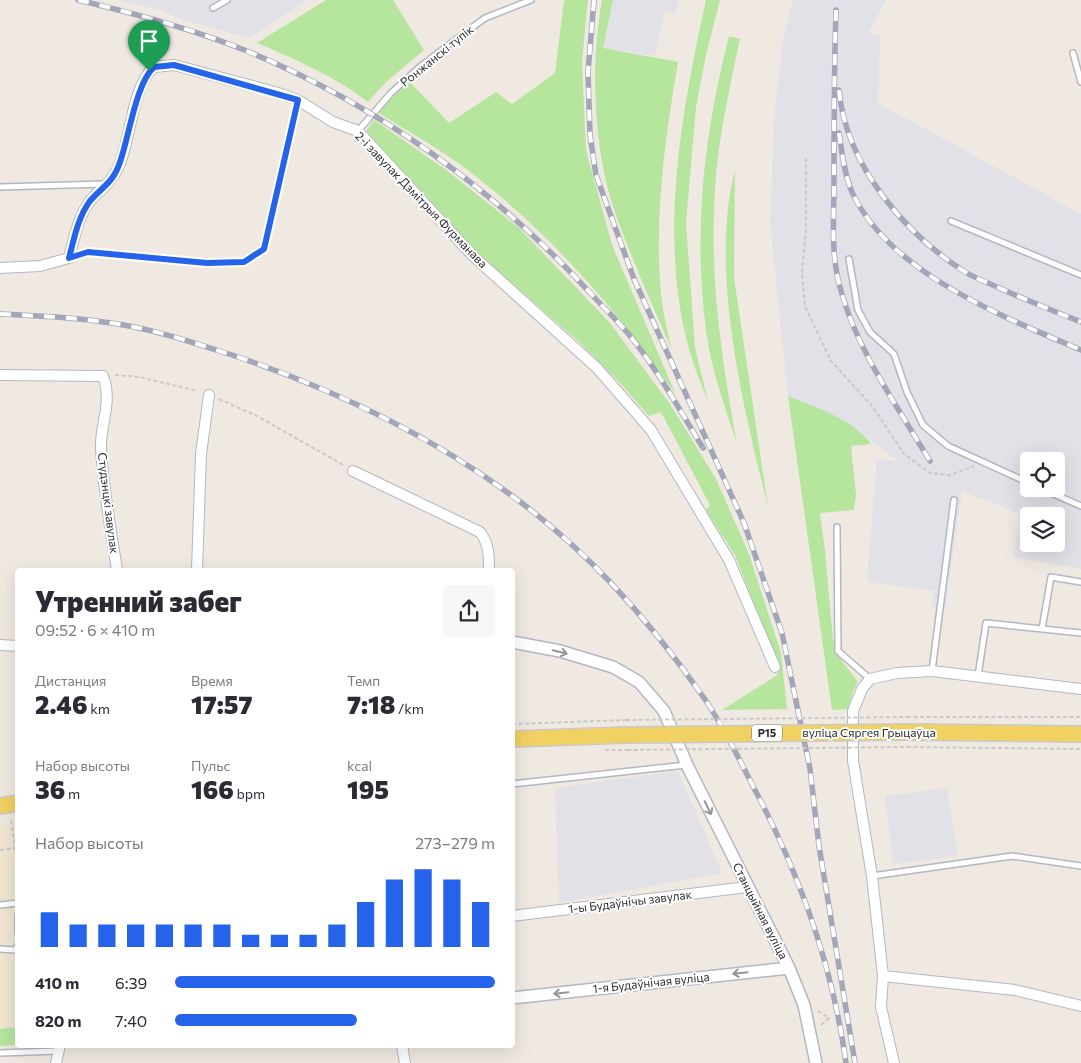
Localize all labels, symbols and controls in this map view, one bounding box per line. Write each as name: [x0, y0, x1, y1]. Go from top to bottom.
pin: [128, 20, 170, 71]
street label: Ронжанскі тупік: [397, 21, 476, 89]
icon: arrive: [135, 27, 163, 55]
street label: 2-і завулак Дзмітрыя Фурманава: [353, 128, 491, 270]
street label: Студэнцкі завулак: [96, 451, 122, 555]
map controls: [1020, 452, 1065, 552]
button: locate: [1020, 452, 1065, 497]
button: layers: [1020, 507, 1065, 552]
text: Утренний забег: [35, 584, 242, 618]
button: share: [443, 585, 495, 637]
text: 09:52 · 6 × 410 m: [35, 620, 155, 639]
one-way arrow: [552, 648, 568, 657]
text: Дистанция: [35, 672, 106, 689]
text: Время: [191, 672, 233, 689]
text: Темп: [347, 672, 380, 689]
text: 2.46: [35, 689, 87, 719]
text: 17:57: [191, 689, 252, 719]
text: 7:18: [347, 689, 395, 719]
text: km: [87, 700, 110, 717]
text: /km: [395, 700, 424, 717]
road number: Р15: [752, 724, 782, 741]
street label: вуліца Сяргея Грыцаўца: [802, 725, 936, 739]
text: Набор высоты: [35, 757, 130, 774]
text: Пульс: [191, 757, 230, 774]
text: kcal: [347, 757, 372, 774]
text: 36: [35, 774, 65, 804]
text: 166: [191, 774, 234, 804]
text: 195: [347, 774, 389, 804]
text: m: [65, 785, 80, 802]
text: bpm: [234, 785, 265, 802]
one-way arrow: [704, 800, 713, 815]
text: Набор высоты: [35, 833, 144, 852]
text: 273–279 m: [415, 833, 495, 852]
street label: Станцыйная вуліца: [731, 860, 791, 961]
street label: 1-ы Будаўнічы завулак: [567, 886, 693, 916]
one-way arrow: [733, 968, 749, 978]
street label: 1-я Будаўнічая вуліца: [592, 969, 710, 995]
text: 410 m: [35, 973, 79, 992]
text: 6:39: [115, 973, 147, 992]
one-way arrow: [554, 988, 570, 998]
text: 820 m: [35, 1011, 81, 1030]
text: 7:40: [115, 1011, 147, 1030]

